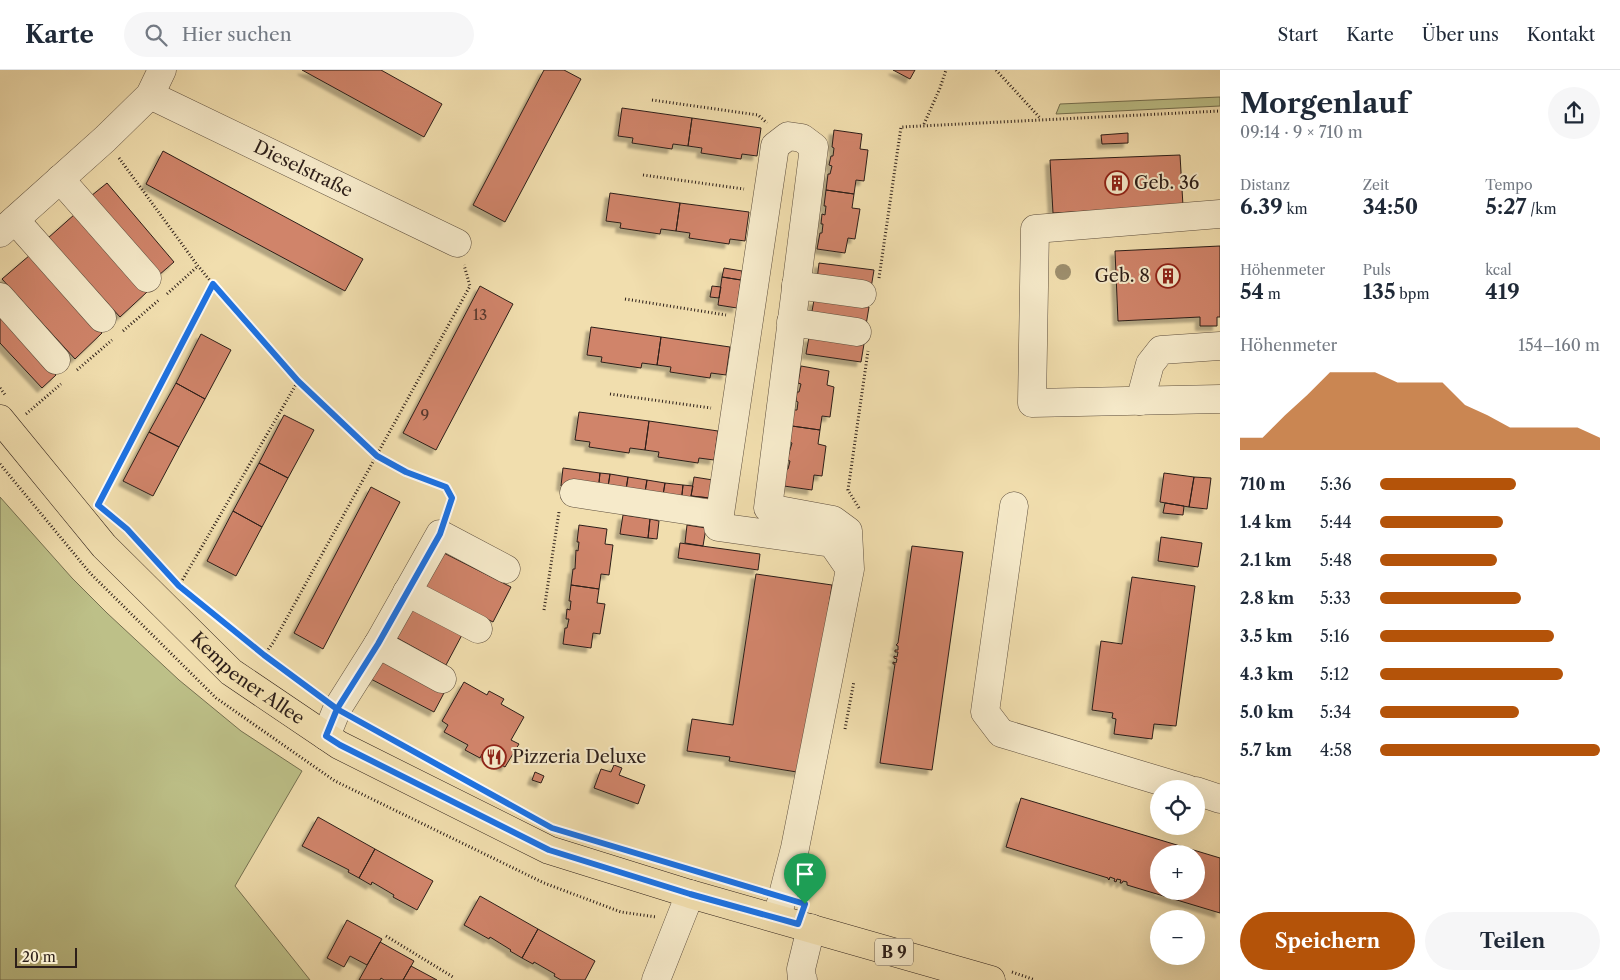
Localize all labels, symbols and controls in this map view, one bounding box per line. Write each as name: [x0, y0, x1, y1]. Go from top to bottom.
search box: [124, 12, 474, 57]
text: Karte: [25, 20, 94, 49]
icon: search: [142, 21, 170, 49]
text: Hier suchen: [182, 23, 292, 46]
text: Start: [1278, 24, 1318, 46]
text: Karte: [1346, 24, 1394, 46]
text: Über uns: [1422, 24, 1499, 46]
text: Kontakt: [1527, 24, 1595, 46]
text: Morgenlauf: [1240, 86, 1409, 120]
button: share: [1548, 87, 1600, 139]
text: 09:14 · 9 × 710 m: [1240, 122, 1363, 142]
street label: Dieselstraße: [250, 136, 356, 202]
building icon: Geb. 36: [1104, 170, 1130, 196]
place label: Geb. 36: [1134, 172, 1199, 194]
text: Distanz: [1240, 176, 1290, 194]
text: Zeit: [1363, 176, 1389, 194]
text: Tempo: [1485, 176, 1533, 194]
text: 6.39: [1240, 194, 1283, 219]
text: 34:50: [1363, 194, 1418, 219]
text: 5:27: [1485, 194, 1527, 219]
text: km: [1283, 200, 1308, 218]
text: /km: [1527, 200, 1556, 218]
text: Höhenmeter: [1240, 261, 1325, 279]
text: Puls: [1363, 261, 1391, 279]
text: kcal: [1485, 261, 1512, 279]
building icon: Geb. 8: [1155, 263, 1181, 289]
place label: Geb. 8: [1094, 265, 1150, 287]
text: 54: [1240, 279, 1264, 304]
text: 135: [1363, 279, 1396, 304]
text: 419: [1485, 279, 1520, 304]
text: m: [1264, 285, 1281, 303]
text: bpm: [1396, 285, 1429, 303]
house number: 13: [473, 305, 487, 324]
text: Höhenmeter: [1240, 335, 1337, 355]
text: 154–160 m: [1518, 335, 1600, 355]
house number: 9: [421, 405, 429, 424]
text: 710 m: [1240, 474, 1286, 494]
text: 5:36: [1320, 474, 1351, 494]
text: 1.4 km: [1240, 512, 1292, 532]
text: 5:44: [1320, 512, 1352, 532]
text: 2.1 km: [1240, 550, 1292, 570]
text: 5:48: [1320, 550, 1352, 570]
text: 2.8 km: [1240, 588, 1294, 608]
text: 5:33: [1320, 588, 1351, 608]
text: 3.5 km: [1240, 626, 1293, 646]
text: 5:16: [1320, 626, 1349, 646]
street label: Kempener Allee: [186, 627, 309, 729]
text: 4.3 km: [1240, 664, 1293, 684]
text: 5:12: [1320, 664, 1349, 684]
text: 5.0 km: [1240, 702, 1294, 722]
text: 5:34: [1320, 702, 1351, 722]
text: 5.7 km: [1240, 740, 1292, 760]
text: 4:58: [1320, 740, 1352, 760]
restaurant icon: Pizzeria Deluxe: [481, 744, 507, 770]
place label: Pizzeria Deluxe: [512, 746, 646, 768]
map controls: [1150, 780, 1205, 965]
button: locate: [1150, 780, 1205, 835]
button: +: [1150, 845, 1205, 900]
pin: [784, 853, 826, 904]
icon: arrive: [791, 860, 819, 888]
button: −: [1150, 910, 1205, 965]
button: Speichern: [1240, 912, 1415, 970]
button: Teilen: [1425, 912, 1600, 970]
road number: B 9: [875, 939, 913, 966]
scale bar: [15, 945, 78, 968]
text: 20 m: [22, 948, 56, 966]

